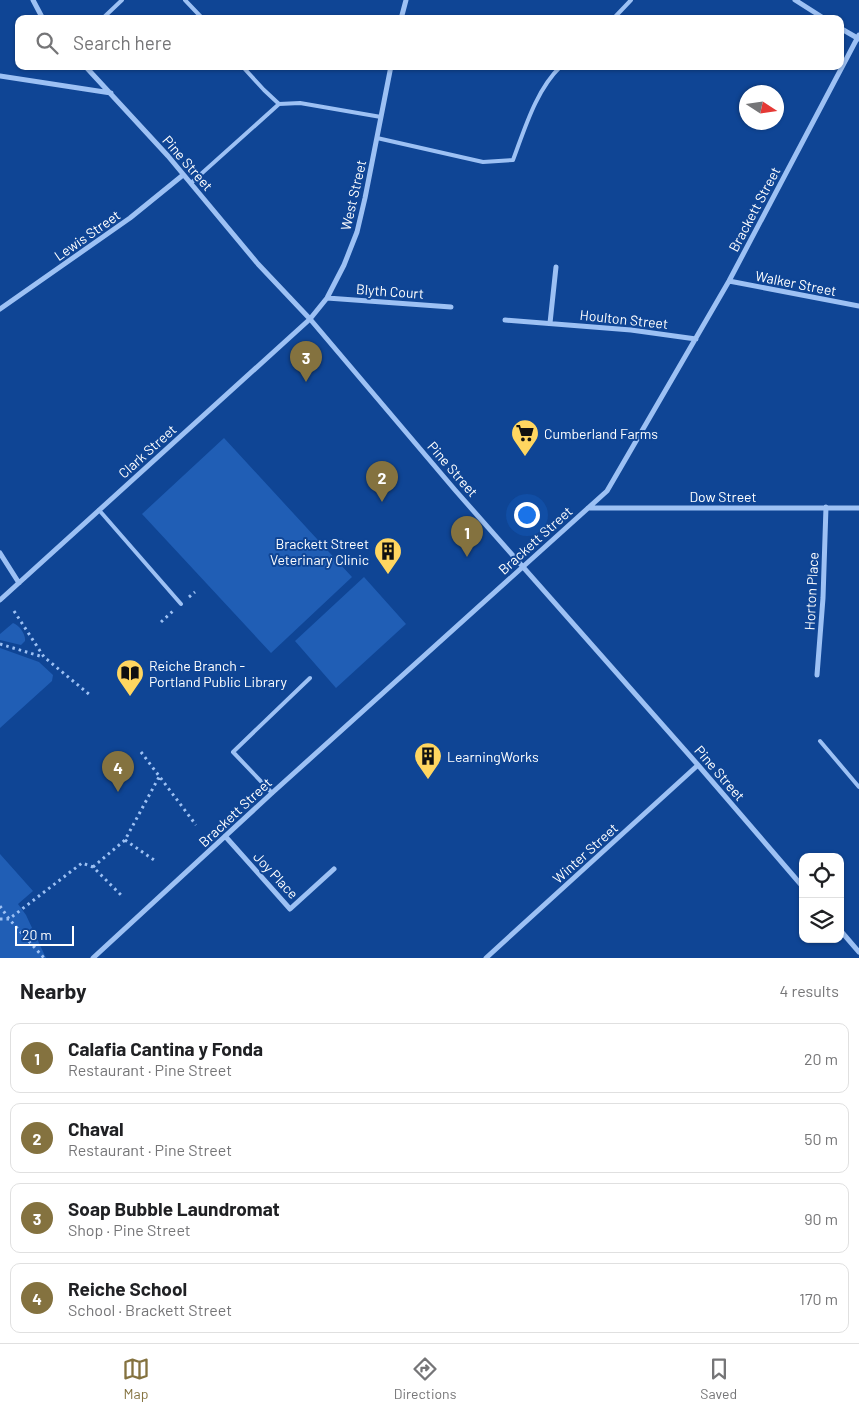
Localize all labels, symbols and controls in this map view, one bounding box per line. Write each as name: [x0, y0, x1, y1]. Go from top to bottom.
search box: [15, 15, 844, 70]
icon: search: [33, 29, 61, 57]
text: Search here: [73, 31, 172, 54]
north arrow: [739, 85, 784, 130]
street label: Pine Street: [159, 132, 217, 194]
street label: West Street: [337, 158, 369, 232]
street label: Brackett Street: [725, 164, 783, 254]
street label: Lewis Street: [51, 206, 123, 264]
street label: Walker Street: [754, 267, 838, 299]
street label: Blyth Court: [356, 280, 424, 302]
street label: Houlton Street: [579, 306, 669, 332]
pin: 3: [290, 341, 322, 382]
supermarket icon: Cumberland Farms: [510, 418, 540, 457]
street label: Clark Street: [115, 421, 179, 481]
place label: Cumberland Farms: [544, 425, 658, 442]
street label: Pine Street: [424, 438, 482, 500]
pin: 2: [366, 461, 398, 502]
street label: Dow Street: [689, 488, 757, 505]
street label: Brackett Street: [495, 502, 575, 578]
your location: [514, 502, 540, 528]
pin: 1: [451, 516, 483, 557]
place label: Brackett Street Veterinary Clinic: [270, 535, 369, 568]
building icon: Brackett Street Veterinary Clinic: [373, 536, 403, 575]
street label: Horton Place: [800, 551, 822, 631]
place label: Reiche Branch - Portland Public Library: [149, 657, 288, 690]
library icon: Reiche Branch - Portland Public Library: [115, 658, 145, 697]
building icon: LearningWorks: [413, 741, 443, 780]
street label: Pine Street: [691, 742, 749, 804]
place label: LearningWorks: [447, 748, 539, 765]
pin: 4: [102, 751, 134, 792]
street label: Brackett Street: [195, 774, 275, 850]
street label: Winter Street: [549, 819, 621, 887]
street label: Joy Place: [250, 848, 302, 902]
map controls: [799, 853, 844, 943]
button: locate: [799, 853, 844, 898]
button: layers: [799, 898, 844, 943]
scale bar: [15, 923, 74, 946]
text: 20 m: [22, 926, 52, 943]
text: Nearby: [20, 978, 86, 1003]
text: 4 results: [779, 981, 839, 1000]
text: Calafia Cantina y Fonda: [68, 1037, 263, 1060]
text: 1: [34, 1049, 40, 1068]
text: 20 m: [804, 1049, 838, 1068]
text: Restaurant · Pine Street: [68, 1060, 232, 1079]
text: Chaval: [68, 1117, 124, 1140]
text: 2: [33, 1129, 41, 1148]
text: 50 m: [804, 1129, 838, 1148]
text: Restaurant · Pine Street: [68, 1140, 232, 1159]
text: Soap Bubble Laundromat: [68, 1197, 280, 1220]
text: 3: [33, 1209, 41, 1228]
text: 90 m: [804, 1209, 838, 1228]
text: Shop · Pine Street: [68, 1220, 191, 1239]
text: Reiche School: [68, 1277, 187, 1300]
text: 4: [32, 1289, 42, 1308]
text: 170 m: [799, 1289, 838, 1308]
text: School · Brackett Street: [68, 1300, 232, 1319]
tab: Map: [122, 1355, 150, 1402]
tab: Directions: [394, 1355, 456, 1402]
tab: Saved: [700, 1355, 737, 1402]

